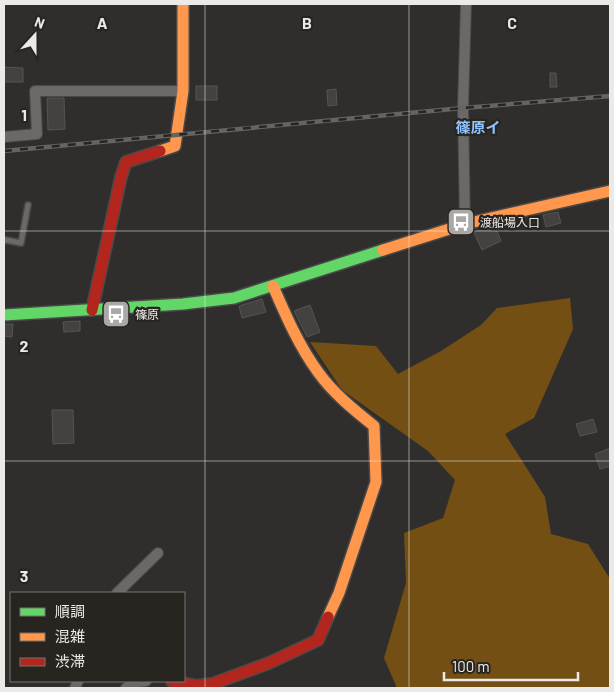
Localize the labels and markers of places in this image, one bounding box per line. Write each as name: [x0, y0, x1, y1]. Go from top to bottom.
bus stop icon: 渡船場入口: [446, 207, 476, 237]
place label: 渡船場入口: [480, 215, 540, 229]
bus stop icon: 篠原: [101, 299, 131, 329]
place label: 篠原: [135, 307, 159, 321]

